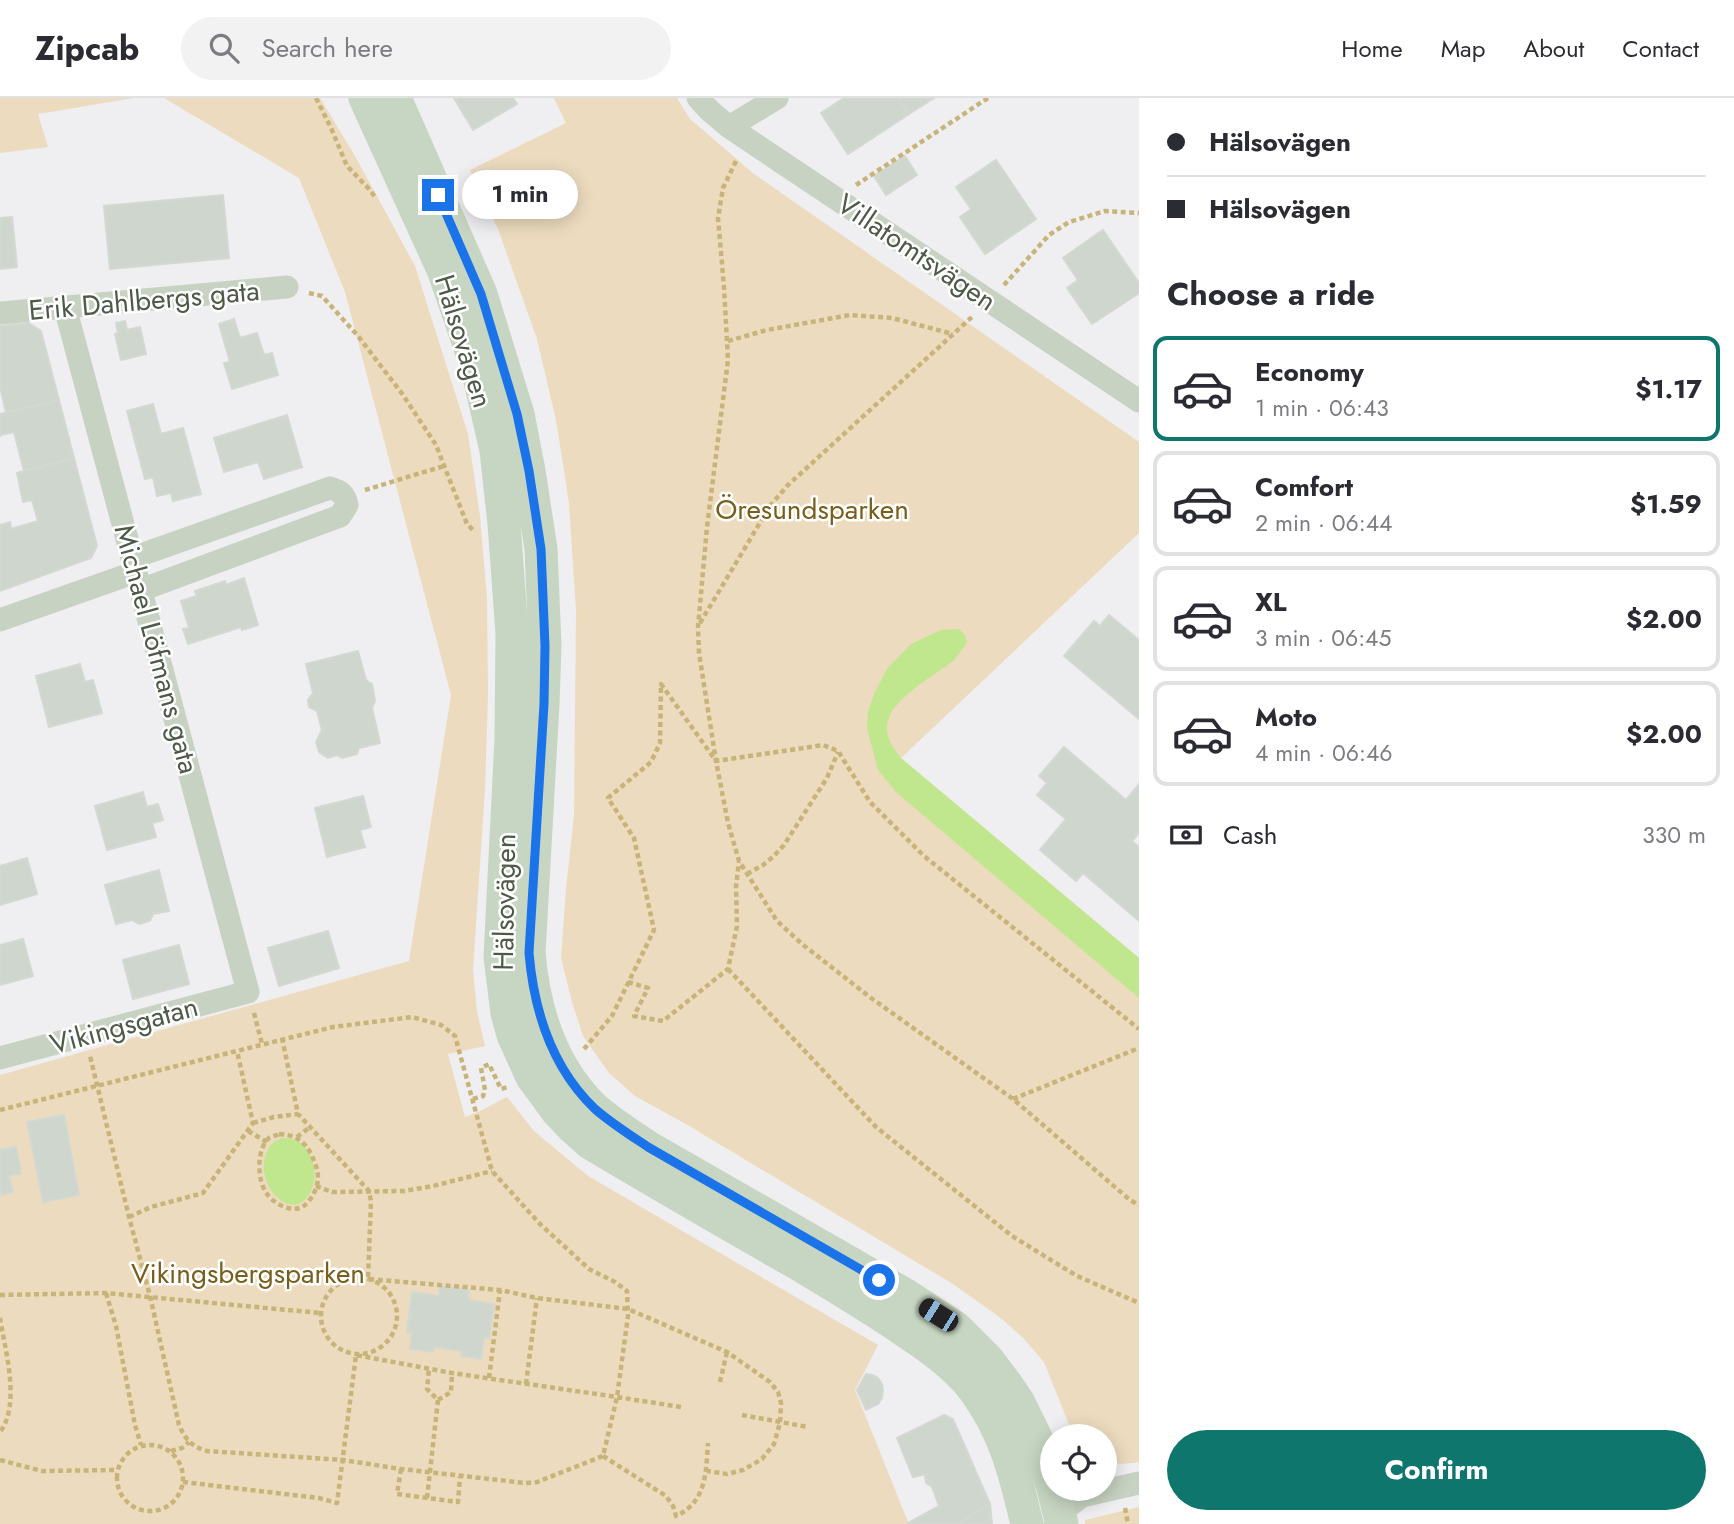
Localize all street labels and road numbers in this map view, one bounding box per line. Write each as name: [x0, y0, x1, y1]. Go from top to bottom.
street label: Villatomtsvägen: [829, 184, 1005, 321]
street label: Erik Dahlbergs gata: [27, 270, 261, 331]
street label: Hälsovägen: [424, 270, 503, 413]
street label: Michael Löfmans gata: [104, 520, 209, 778]
street label: Hälsovägen: [483, 833, 526, 971]
street label: Vikingsgatan: [46, 986, 203, 1065]

